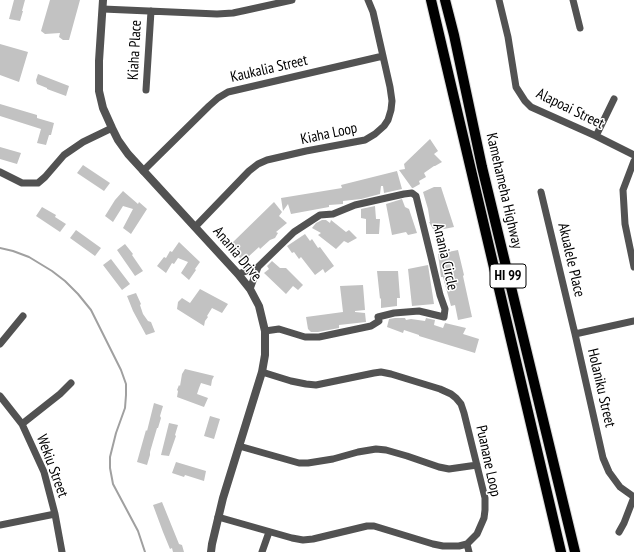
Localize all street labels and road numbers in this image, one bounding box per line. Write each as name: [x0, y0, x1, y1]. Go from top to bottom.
street label: Kiaha Place: [124, 20, 146, 80]
street label: Kaukalia Street: [229, 51, 309, 87]
street label: Alapoai Street: [533, 85, 607, 133]
street label: Kiaha Loop: [299, 119, 359, 149]
street label: Kamehameha Highway: [482, 131, 526, 251]
street label: Akualele Place: [554, 221, 588, 299]
street label: Anania Circle: [429, 222, 461, 292]
street label: Anania Drive: [209, 223, 265, 285]
road number: HI 99: [490, 264, 526, 288]
street label: Holaniku Street: [583, 347, 619, 429]
street label: Puanane Loop: [472, 424, 504, 498]
street label: Wekiu Street: [32, 432, 72, 500]

